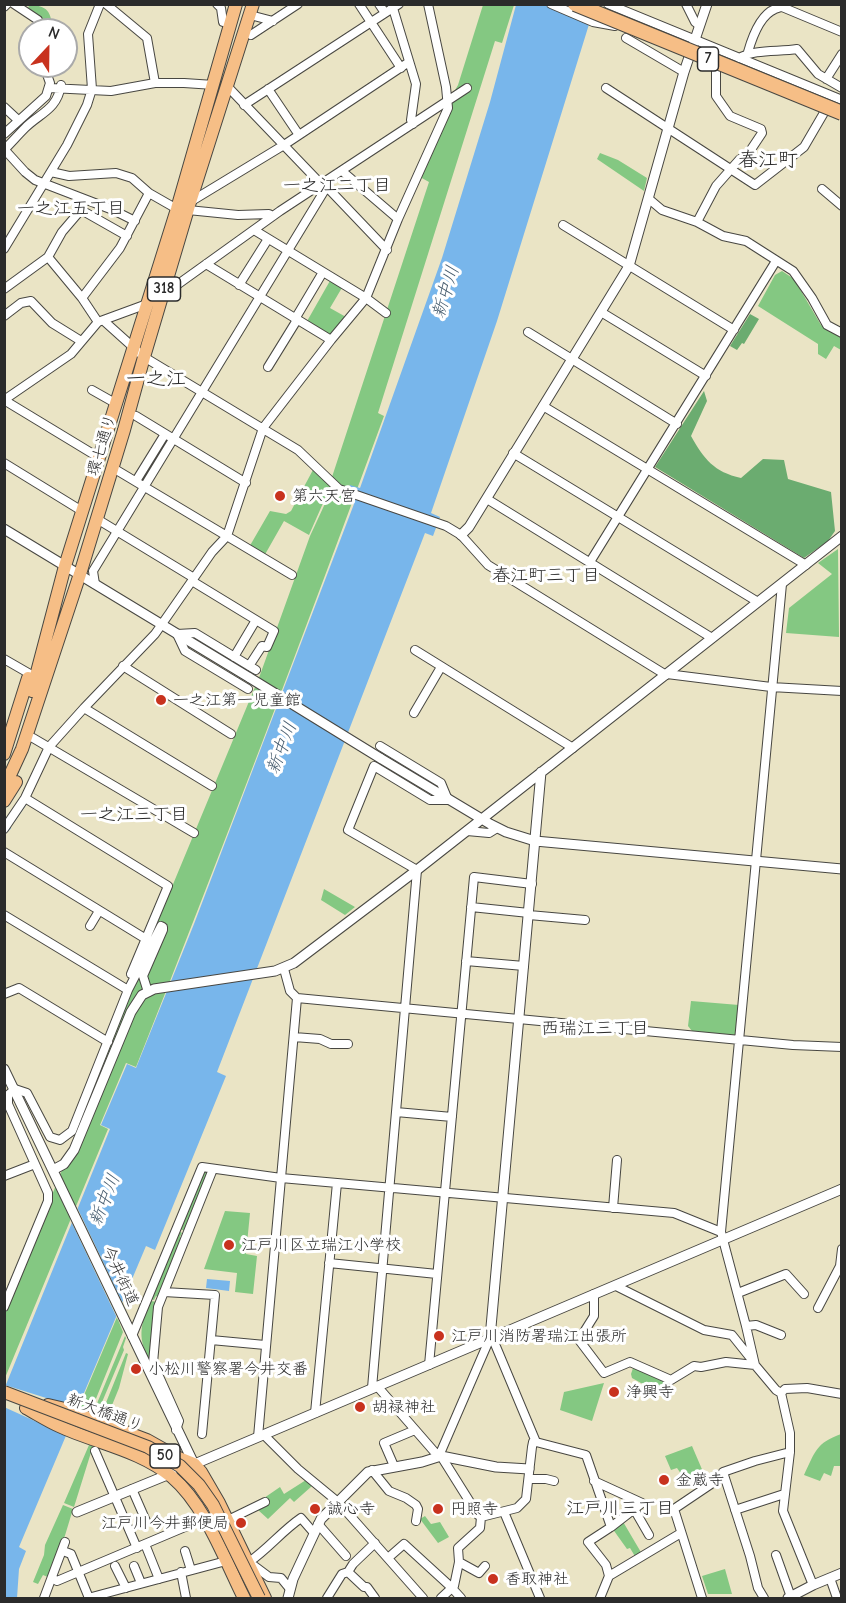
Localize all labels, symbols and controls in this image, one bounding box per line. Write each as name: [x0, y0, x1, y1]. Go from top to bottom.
north arrow: [18, 18, 78, 78]
text: N: [46, 23, 62, 43]
road number: 7: [698, 47, 718, 71]
district label: 春江町: [738, 148, 798, 172]
district label: 一之江二丁目: [283, 175, 391, 197]
district label: 一之江五丁目: [17, 198, 125, 220]
water label: 新中川: [428, 263, 464, 321]
road number: 318: [148, 277, 180, 301]
district label: 一之江: [126, 367, 186, 391]
street label: 環七通り: [83, 412, 121, 478]
place label: 第六天宮: [292, 486, 356, 506]
marker: 第六天宮: [273, 489, 287, 503]
district label: 春江町三丁目: [492, 565, 600, 587]
place label: 一之江第一児童館: [173, 690, 301, 710]
marker: 一之江第一児童館: [154, 693, 168, 707]
water label: 新中川: [262, 719, 302, 777]
district label: 一之江三丁目: [80, 804, 188, 826]
district label: 西瑞江三丁目: [541, 1018, 649, 1040]
water label: 新中川: [85, 1171, 125, 1229]
place label: 江戸川区立瑞江小学校: [241, 1235, 401, 1255]
marker: 江戸川区立瑞江小学校: [222, 1238, 236, 1252]
street label: 今井街道: [98, 1243, 142, 1309]
place label: 江戸川消防署瑞江出張所: [451, 1326, 627, 1346]
marker: 江戸川消防署瑞江出張所: [432, 1329, 446, 1343]
place label: 小松川警察署今井交番: [148, 1359, 308, 1379]
marker: 小松川警察署今井交番: [129, 1362, 143, 1376]
place label: 浄興寺: [626, 1382, 674, 1402]
marker: 浄興寺: [607, 1385, 621, 1399]
street label: 新大橋通り: [64, 1390, 146, 1436]
place label: 胡禄神社: [372, 1397, 436, 1417]
marker: 胡禄神社: [353, 1400, 367, 1414]
road number: 50: [150, 1444, 180, 1468]
place label: 金蔵寺: [676, 1470, 724, 1490]
marker: 金蔵寺: [657, 1473, 671, 1487]
district label: 江戸川三丁目: [566, 1498, 674, 1520]
place label: 誠心寺: [327, 1499, 375, 1519]
place label: 円照寺: [450, 1499, 498, 1519]
marker: 誠心寺: [308, 1502, 322, 1516]
marker: 円照寺: [431, 1502, 445, 1516]
place label: 江戸川今井郵便局: [101, 1513, 229, 1533]
marker: 江戸川今井郵便局: [234, 1516, 248, 1530]
place label: 香取神社: [505, 1569, 569, 1589]
marker: 香取神社: [486, 1572, 500, 1586]

